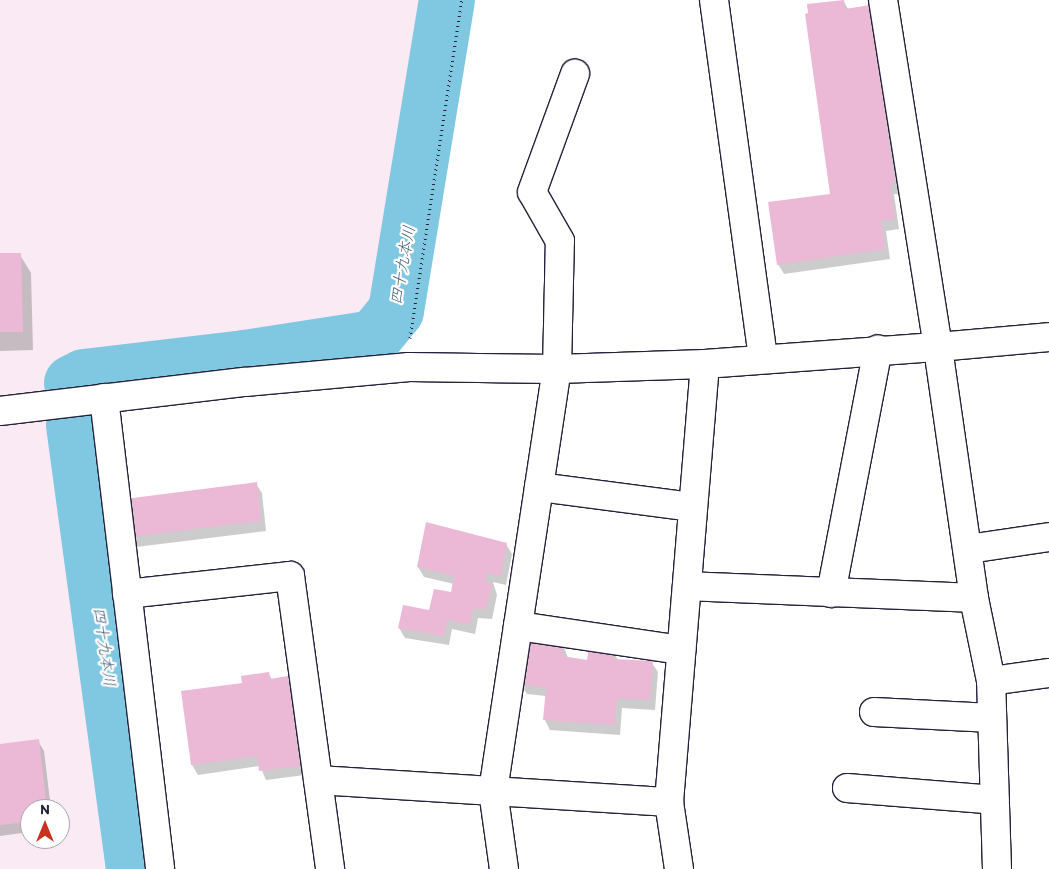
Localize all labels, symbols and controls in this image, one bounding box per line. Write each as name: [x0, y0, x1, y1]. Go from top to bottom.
water label: 四十九本川: [387, 224, 419, 306]
water label: 四十九本川: [89, 606, 119, 688]
north arrow: [20, 799, 70, 849]
text: N: [40, 801, 50, 818]

